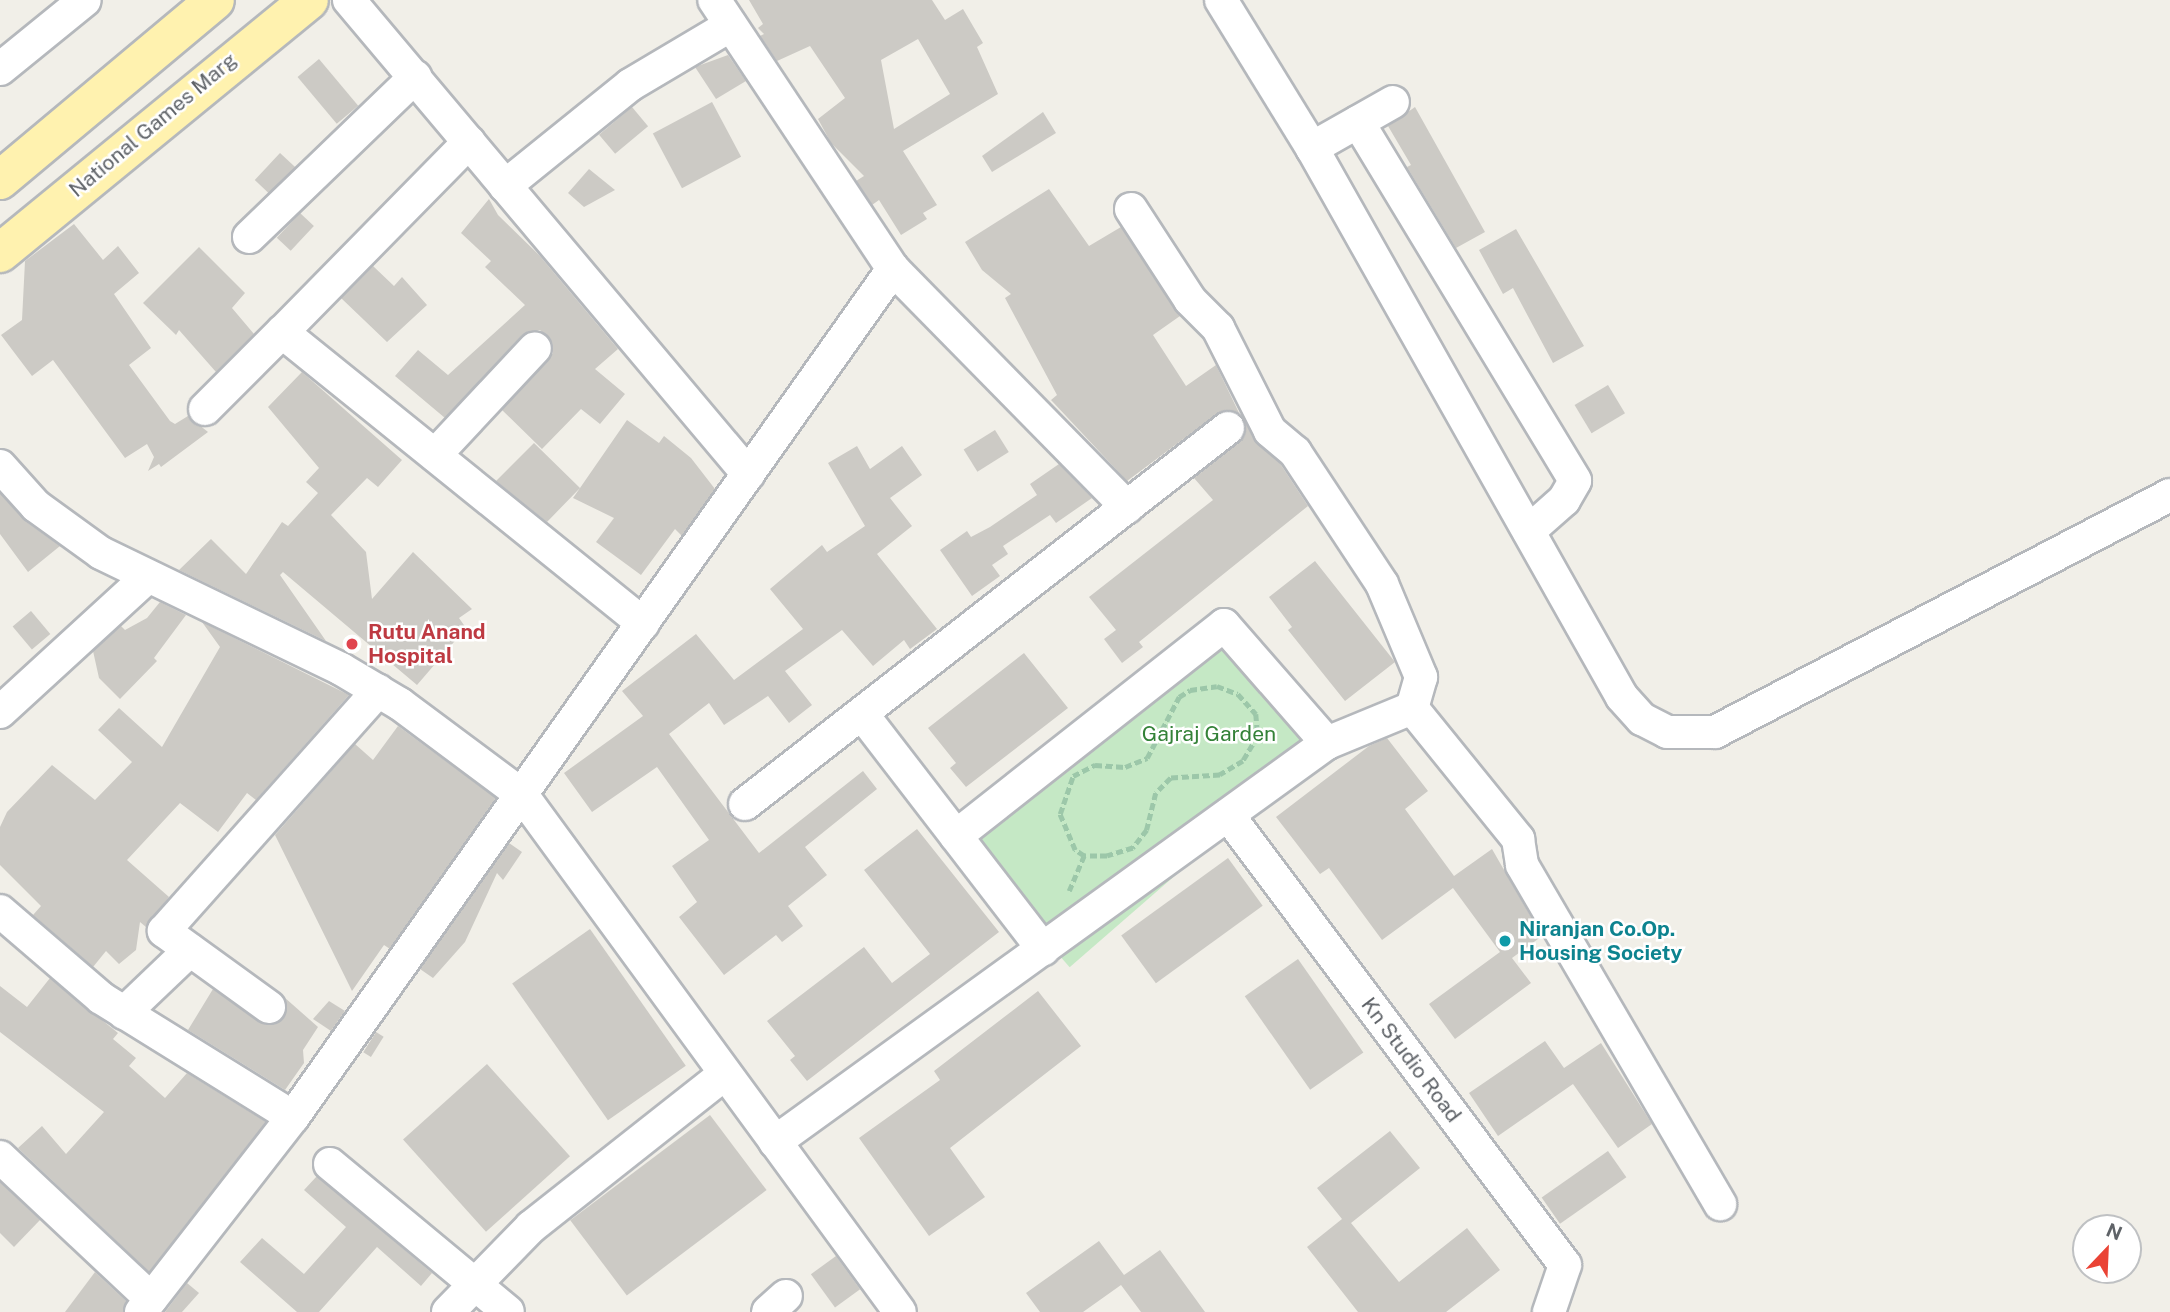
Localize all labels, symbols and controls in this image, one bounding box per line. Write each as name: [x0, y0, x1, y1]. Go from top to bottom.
street label: National Games Marg: [64, 47, 242, 203]
place label: Rutu Anand Hospital: [368, 619, 486, 669]
marker: Rutu Anand Hospital: [342, 634, 362, 654]
park label: Gajraj Garden: [1142, 721, 1276, 747]
place label: Niranjan Co.Op. Housing Society: [1519, 916, 1682, 966]
marker: Niranjan Co.Op. Housing Society: [1497, 933, 1513, 949]
street label: Kn Studio Road: [1356, 993, 1466, 1127]
north arrow: [2072, 1214, 2142, 1284]
text: N: [2103, 1218, 2126, 1245]

